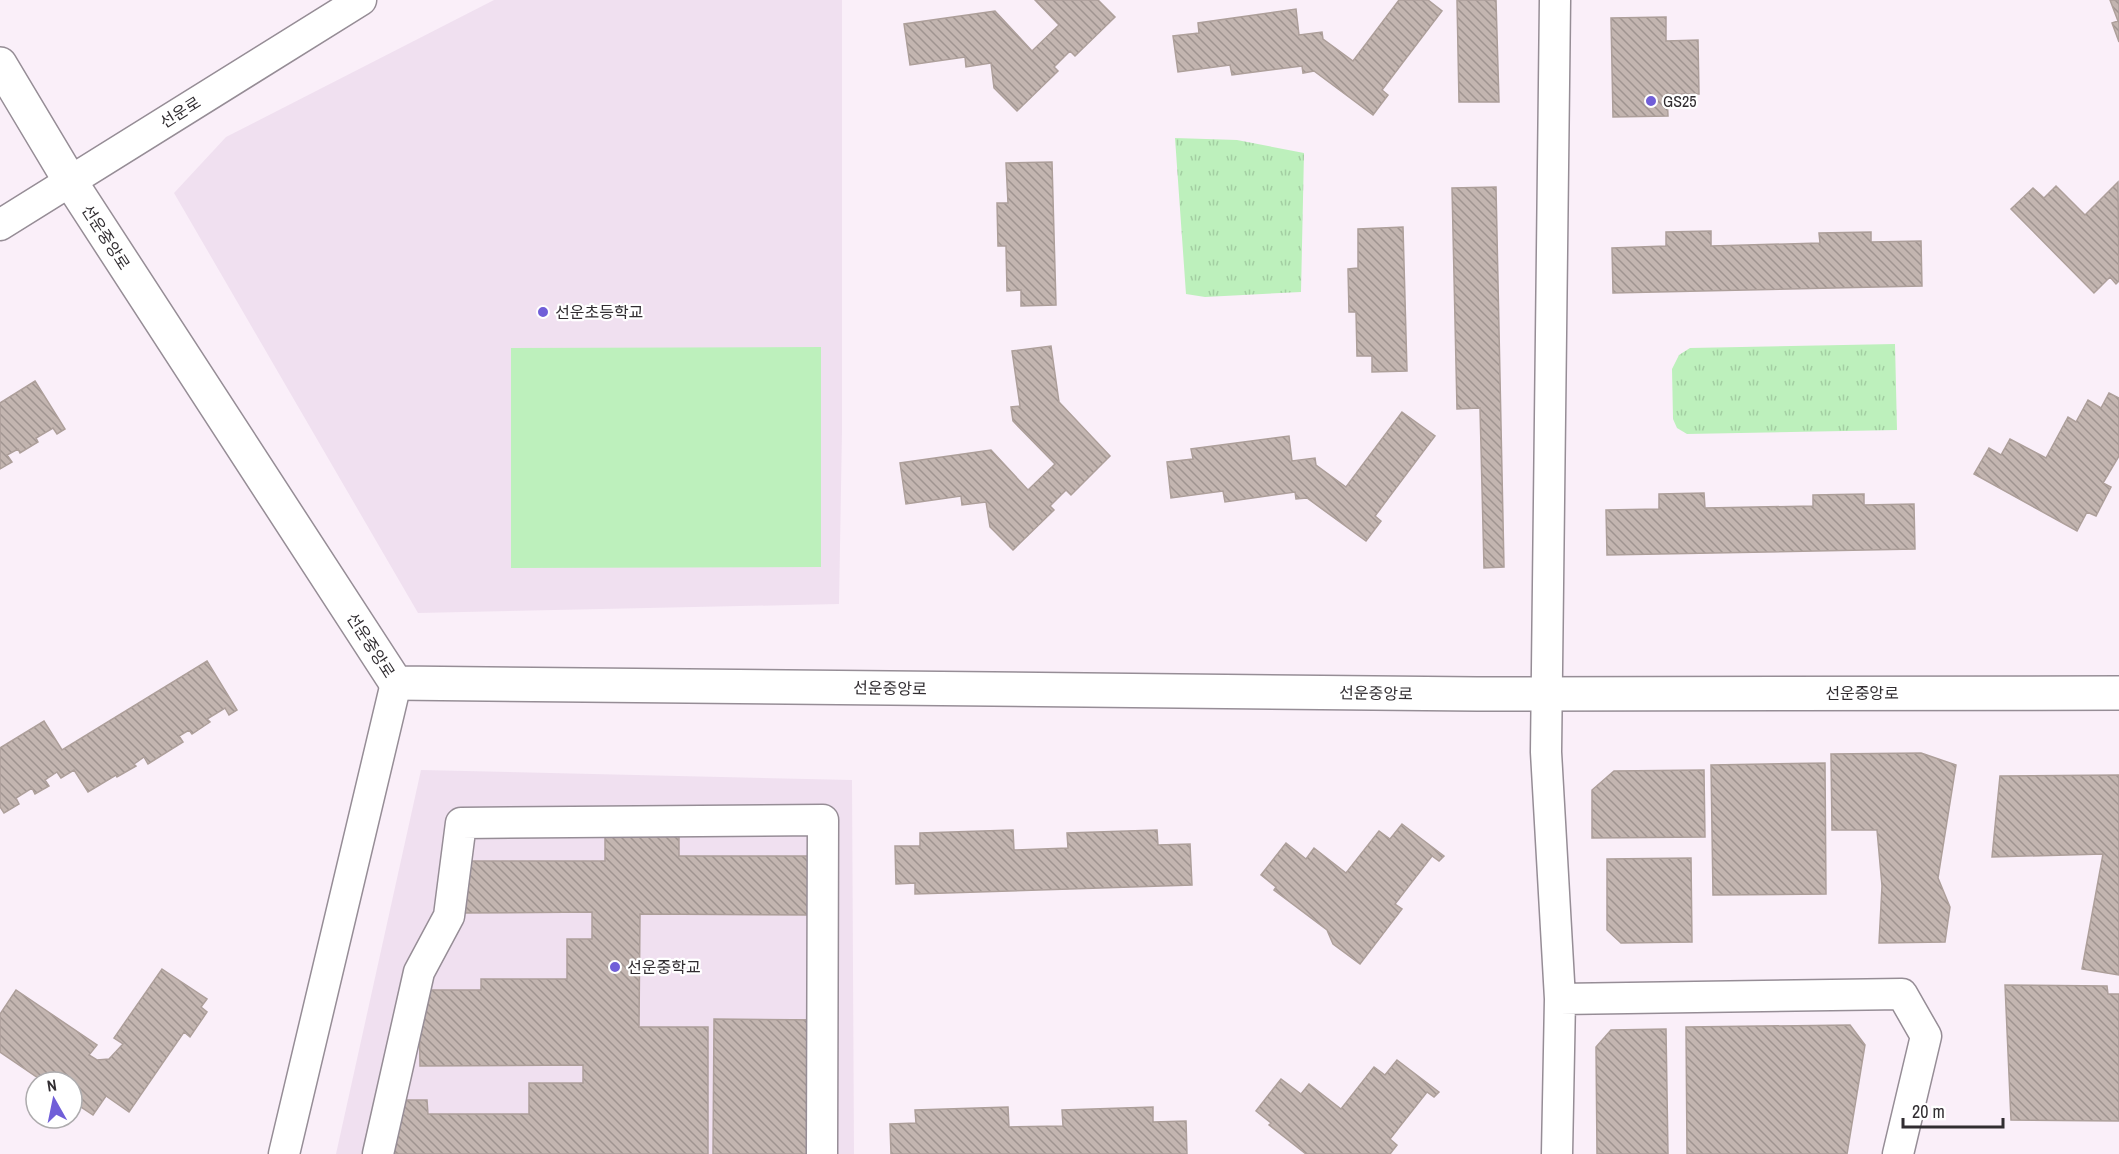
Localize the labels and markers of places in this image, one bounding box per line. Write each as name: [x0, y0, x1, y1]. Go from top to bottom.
place label: GS25: [1663, 90, 1697, 112]
marker: GS25: [1644, 94, 1658, 108]
place label: 선운초등학교: [555, 301, 643, 323]
marker: 선운초등학교: [536, 305, 550, 319]
place label: 선운중학교: [627, 956, 701, 978]
marker: 선운중학교: [608, 960, 622, 974]

